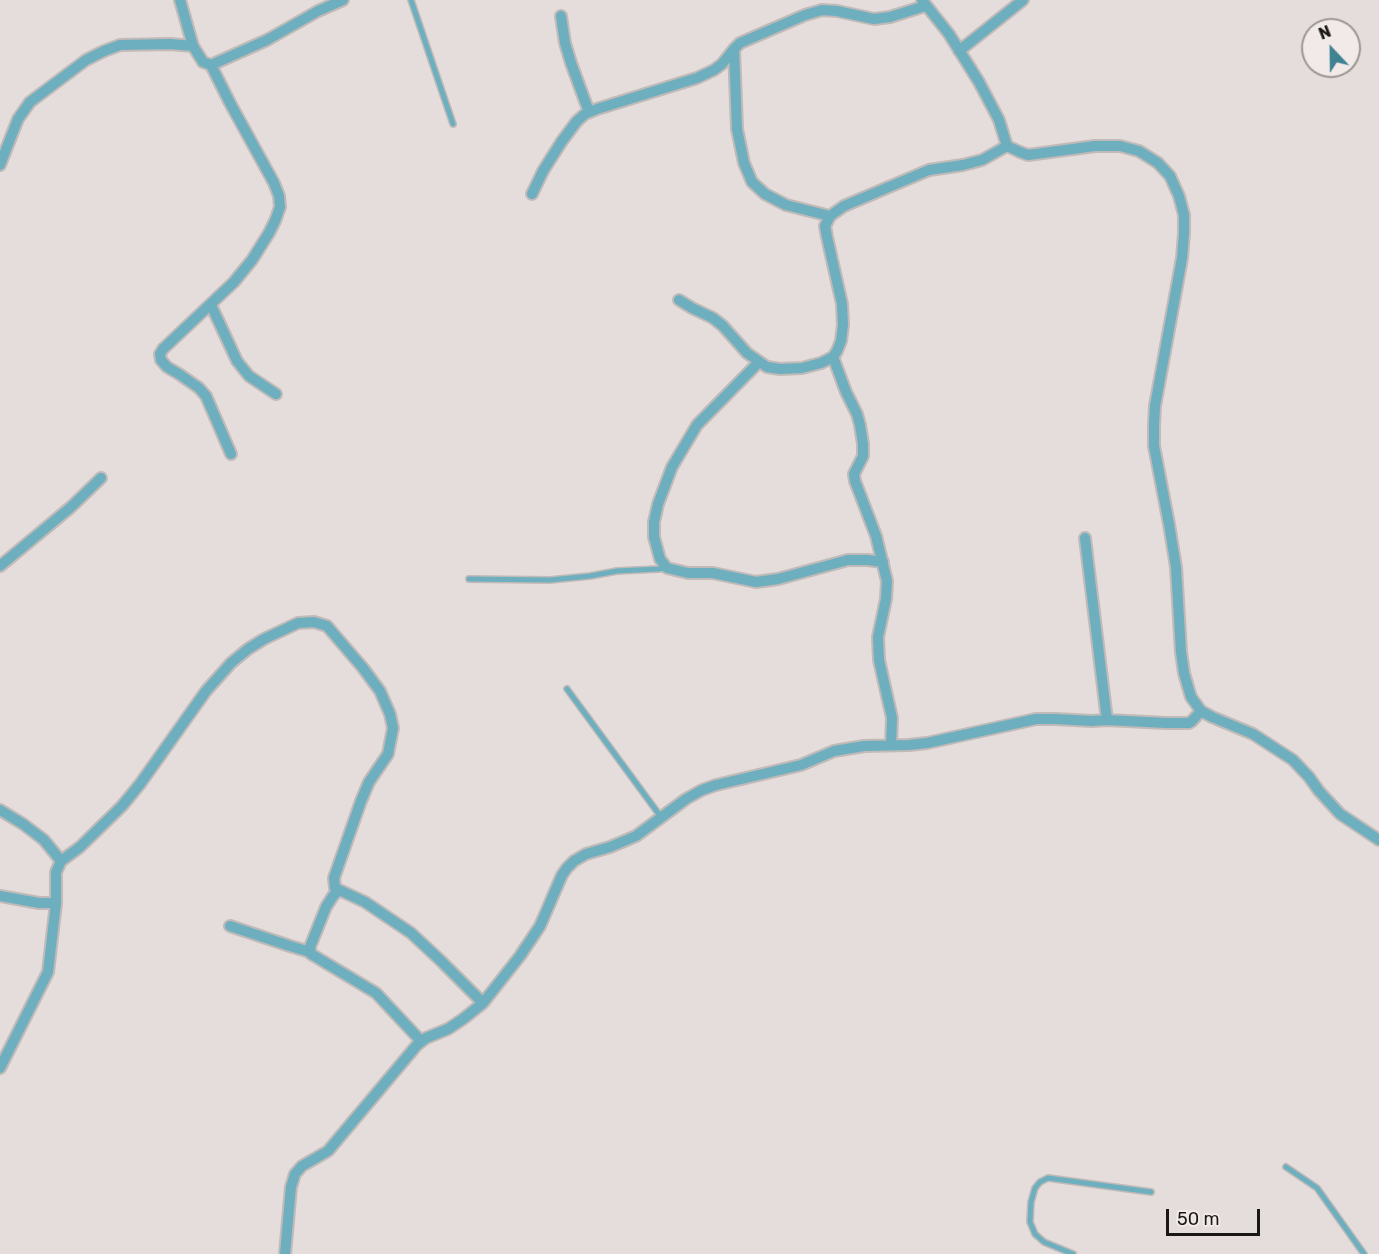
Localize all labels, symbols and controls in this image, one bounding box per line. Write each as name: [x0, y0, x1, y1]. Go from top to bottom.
north arrow: [1301, 18, 1361, 78]
text: N: [1316, 22, 1334, 44]
scale bar: [1169, 1197, 1264, 1235]
text: 50 m: [1177, 1208, 1220, 1230]

